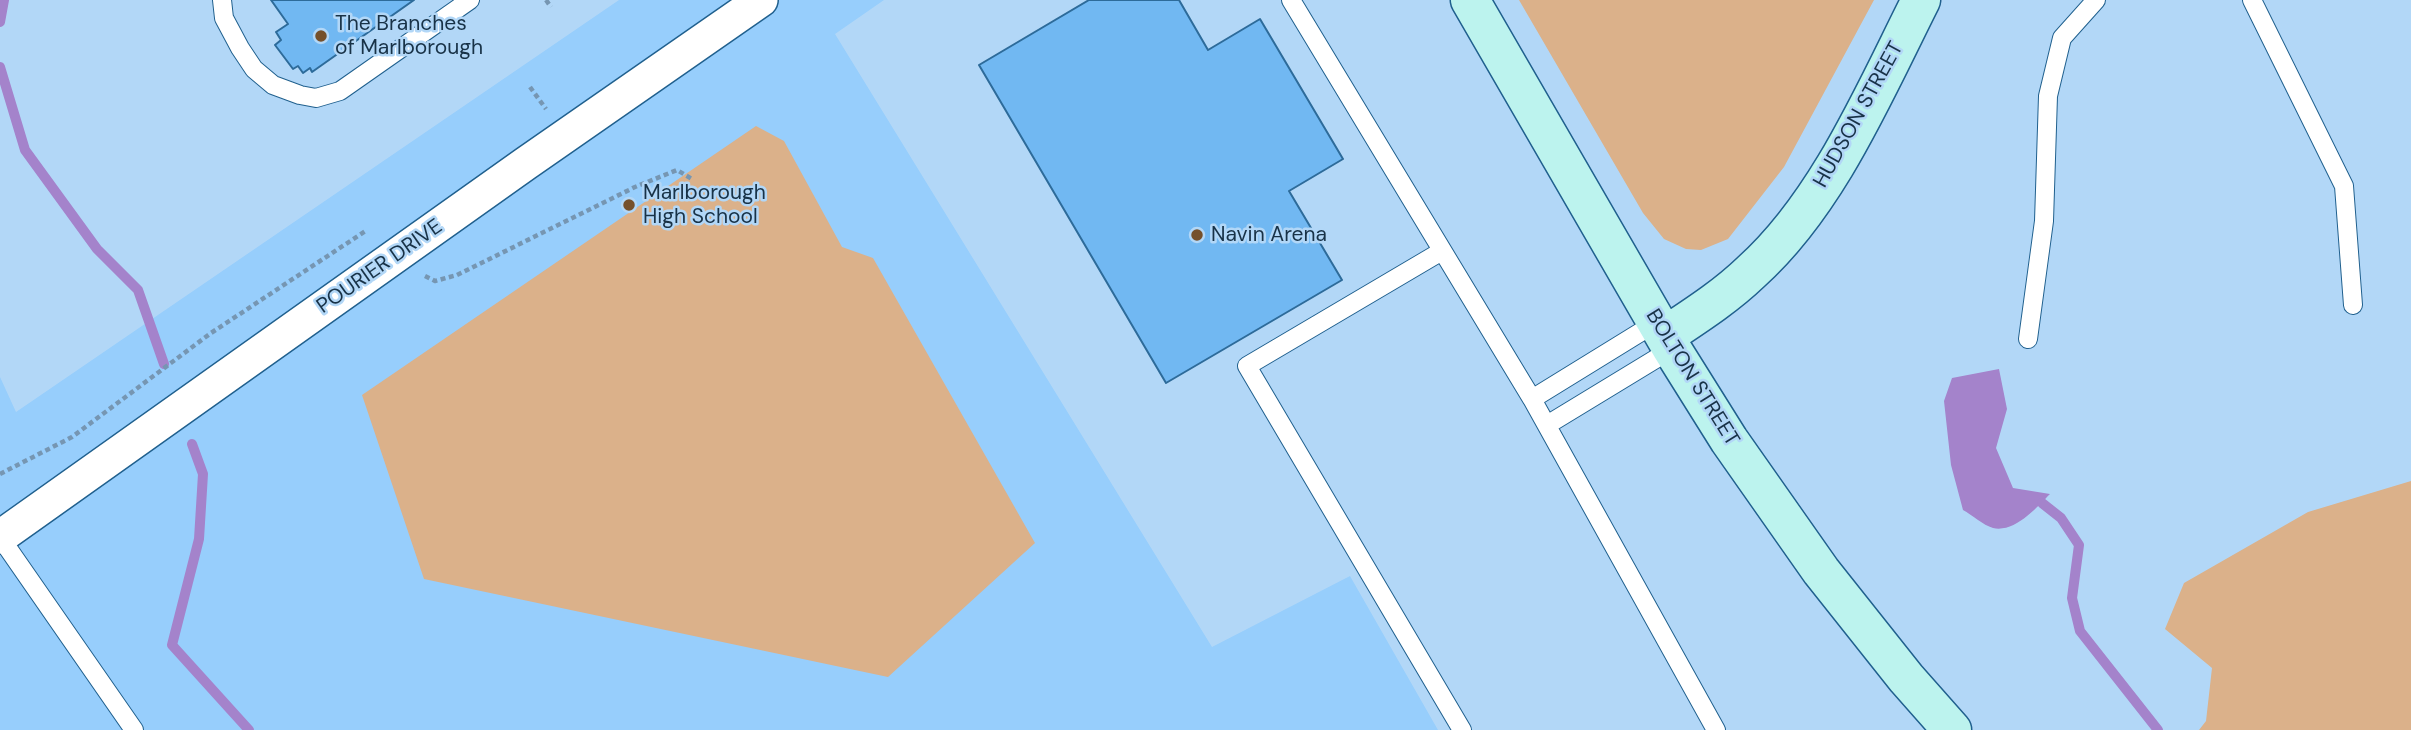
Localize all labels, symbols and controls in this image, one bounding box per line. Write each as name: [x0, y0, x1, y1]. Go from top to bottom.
place label: The Branches of Marlborough: [335, 11, 483, 61]
marker: The Branches of Marlborough: [313, 28, 329, 44]
street label: HUDSON STREET: [1809, 38, 1909, 192]
place label: Marlborough High School: [643, 180, 766, 230]
marker: Marlborough High School: [621, 197, 637, 213]
street label: POURIER DRIVE: [312, 214, 448, 320]
place label: Navin Arena: [1211, 222, 1327, 248]
marker: Navin Arena: [1189, 227, 1205, 243]
street label: BOLTON STREET: [1640, 305, 1744, 451]

